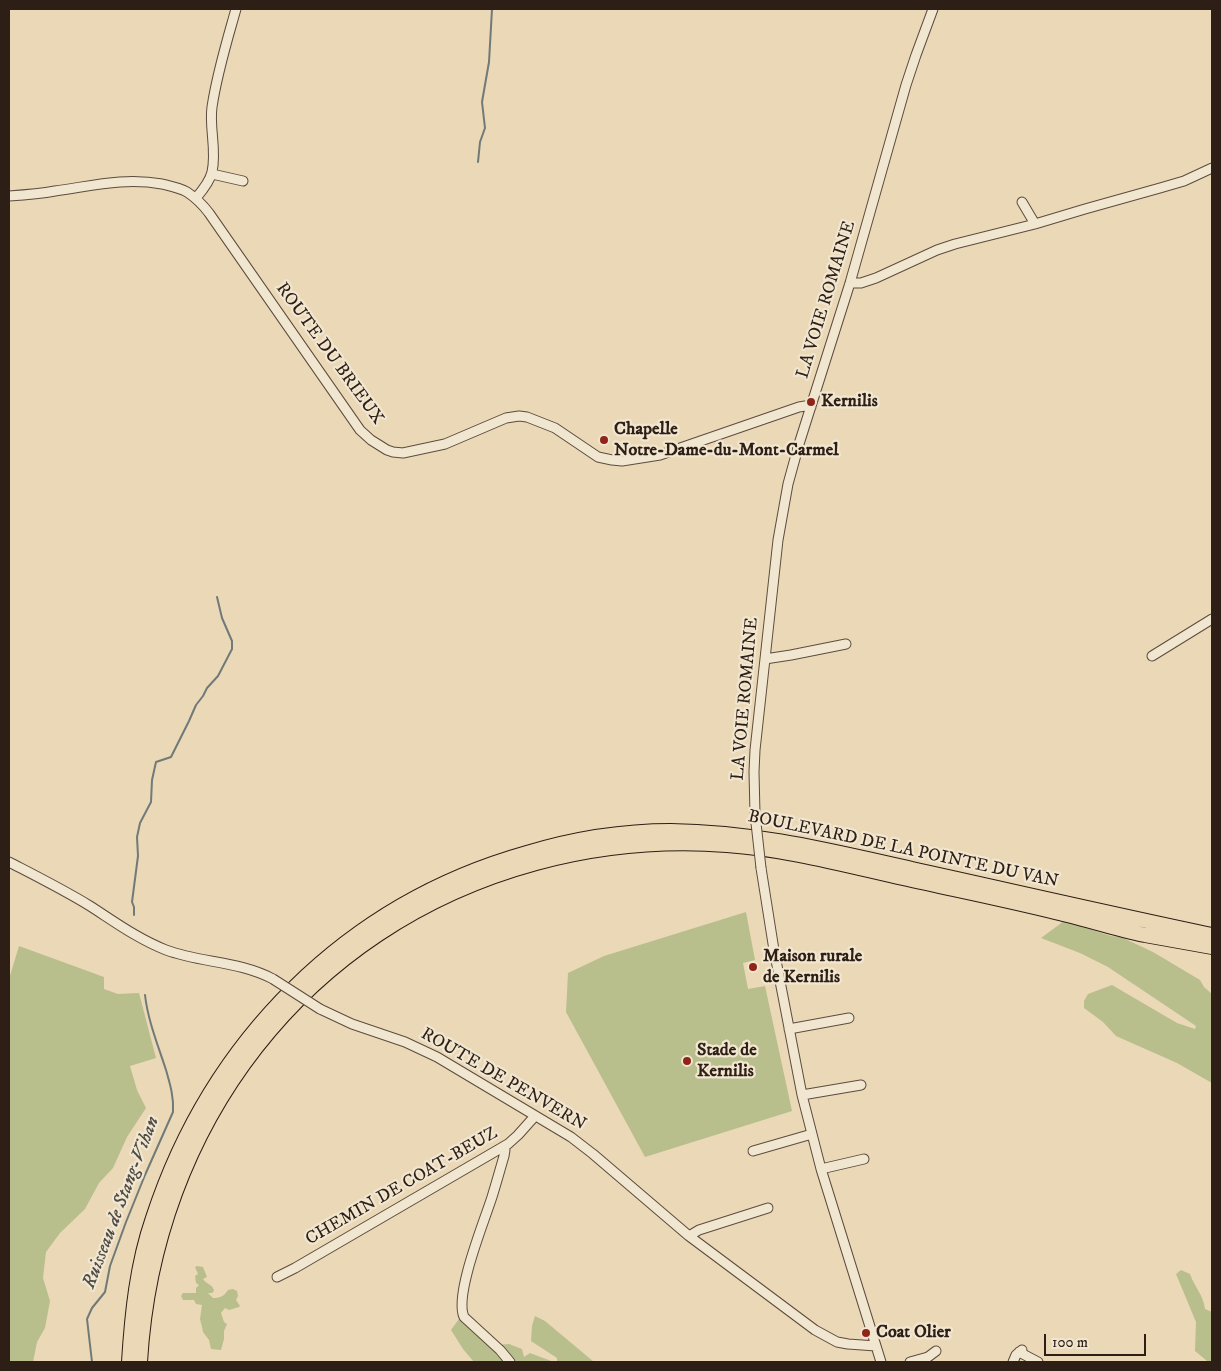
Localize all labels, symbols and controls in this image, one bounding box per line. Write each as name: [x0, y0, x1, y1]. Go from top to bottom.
street label: LA VOIE ROMAINE: [793, 219, 861, 381]
street label: ROUTE DU BRIEUX: [270, 279, 388, 429]
place label: Kernilis: [821, 391, 878, 413]
marker: Kernilis: [805, 396, 817, 408]
place label: Chapelle Notre-Dame-du-Mont-Carmel: [614, 419, 839, 462]
marker: Chapelle Notre-Dame-du-Mont-Carmel: [598, 434, 610, 446]
street label: LA VOIE ROMAINE: [728, 617, 764, 781]
street label: BOULEVARD DE LA POINTE DU VAN: [746, 806, 1060, 894]
place label: Maison rurale de Kernilis: [763, 946, 862, 989]
marker: Maison rurale de Kernilis: [747, 961, 759, 973]
street label: ROUTE DE PENVERN: [416, 1024, 590, 1136]
place label: Stade de Kernilis: [697, 1040, 757, 1082]
marker: Stade de Kernilis: [681, 1055, 693, 1067]
water label: Ruisseau de Stang-Vihan: [79, 1114, 165, 1292]
street label: CHEMIN DE COAT-BEUZ: [302, 1123, 502, 1251]
place label: Coat Olier: [876, 1322, 951, 1344]
scale bar: [1046, 1324, 1148, 1356]
marker: Coat Olier: [860, 1327, 872, 1339]
text: 100 m: [1052, 1333, 1088, 1352]

